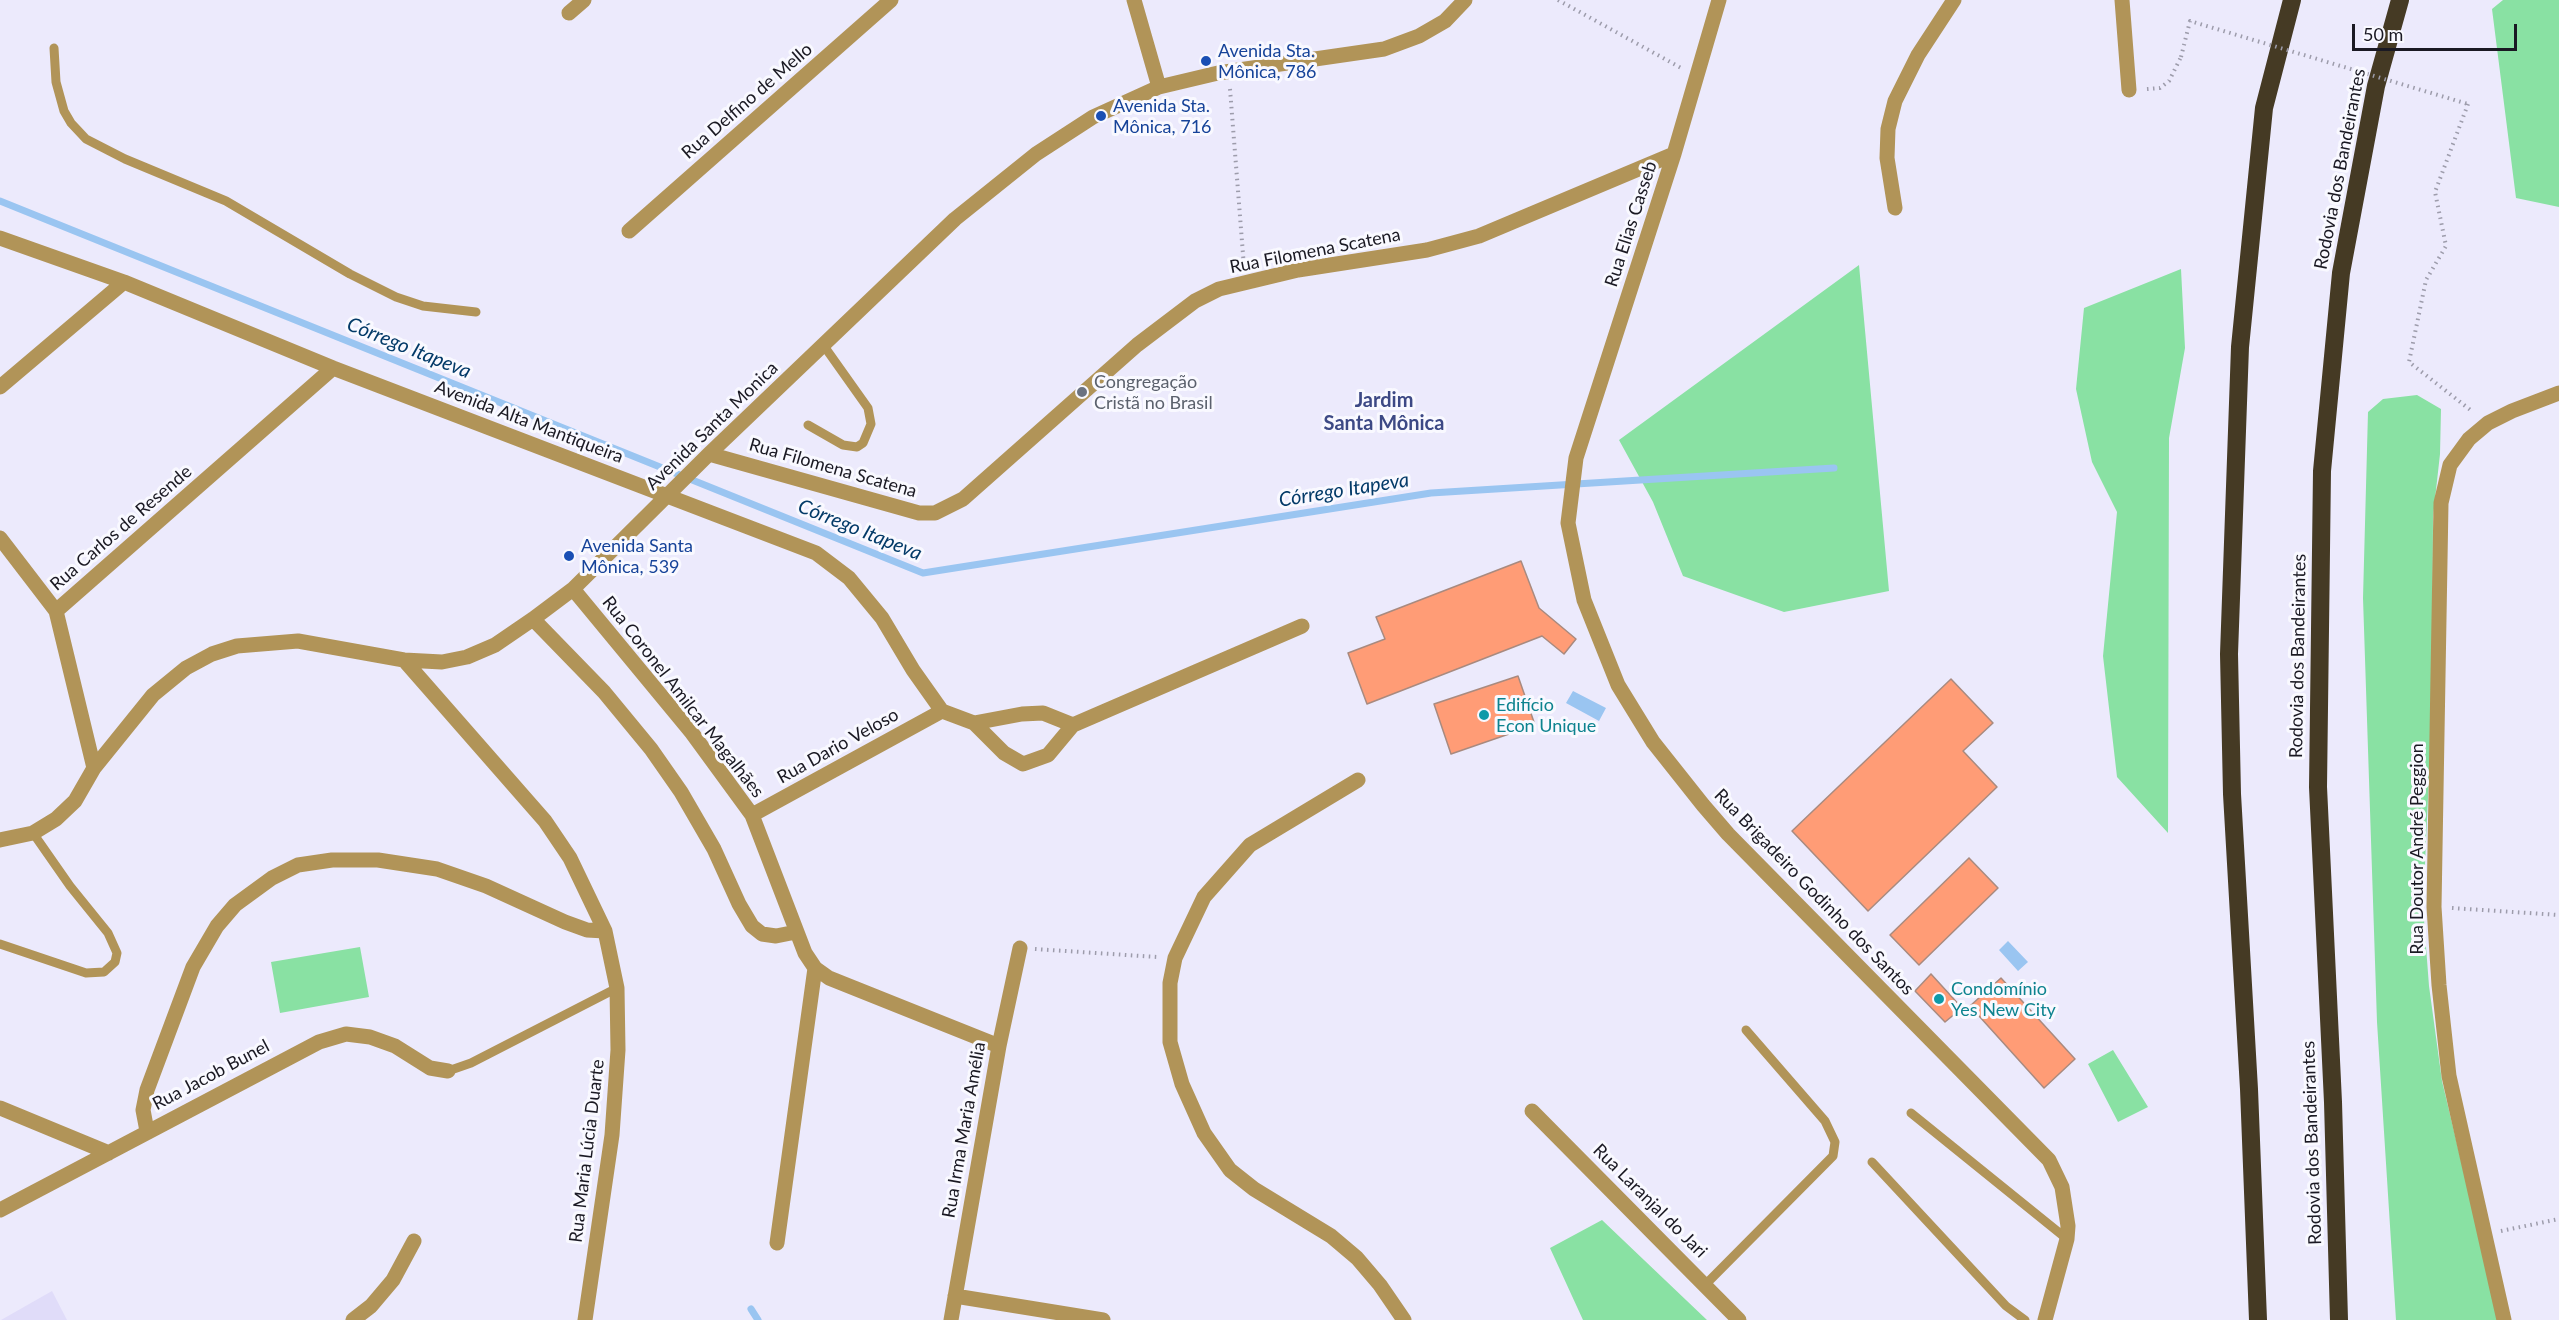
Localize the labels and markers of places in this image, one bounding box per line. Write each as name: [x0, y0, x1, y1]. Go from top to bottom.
place label: Avenida Sta. Mônica, 786: [1218, 40, 1317, 82]
marker: Avenida Sta. Mônica, 786: [1199, 54, 1213, 68]
place label: Avenida Sta. Mônica, 716: [1113, 95, 1212, 138]
marker: Avenida Sta. Mônica, 716: [1094, 109, 1108, 123]
place label: Congregação Cristã no Brasil: [1094, 371, 1213, 413]
marker: Congregação Cristã no Brasil: [1075, 385, 1089, 399]
place label: Avenida Santa Mônica, 539: [581, 535, 693, 578]
marker: Avenida Santa Mônica, 539: [562, 549, 576, 563]
place label: Edifício Econ Unique: [1496, 694, 1596, 736]
marker: Edifício Econ Unique: [1477, 708, 1491, 722]
place label: Condomínio Yes New City: [1951, 978, 2056, 1020]
marker: Condomínio Yes New City: [1932, 992, 1946, 1006]

